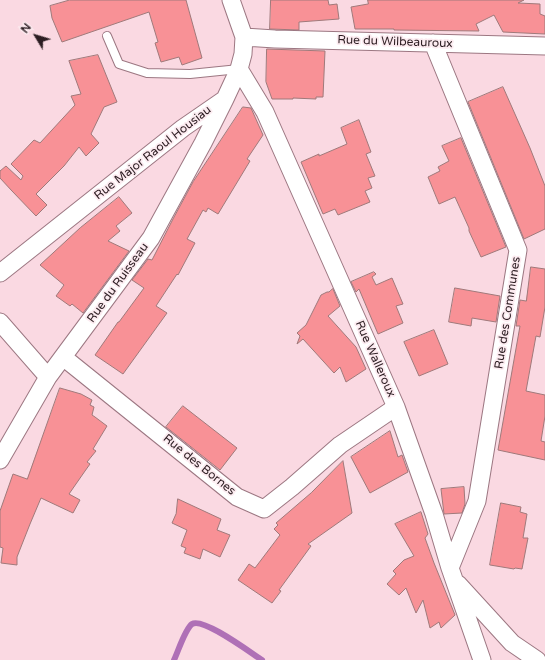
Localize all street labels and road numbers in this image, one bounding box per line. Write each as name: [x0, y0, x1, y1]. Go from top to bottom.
street label: Rue du Wilbeauroux: [337, 33, 453, 51]
street label: Rue Major Raoul Housiau: [92, 103, 214, 203]
street label: Rue du Ruisseau: [84, 240, 152, 326]
street label: Rue des Communes: [492, 256, 524, 370]
street label: Rue Walleroux: [352, 318, 398, 400]
street label: Rue des Bornes: [160, 431, 238, 499]

